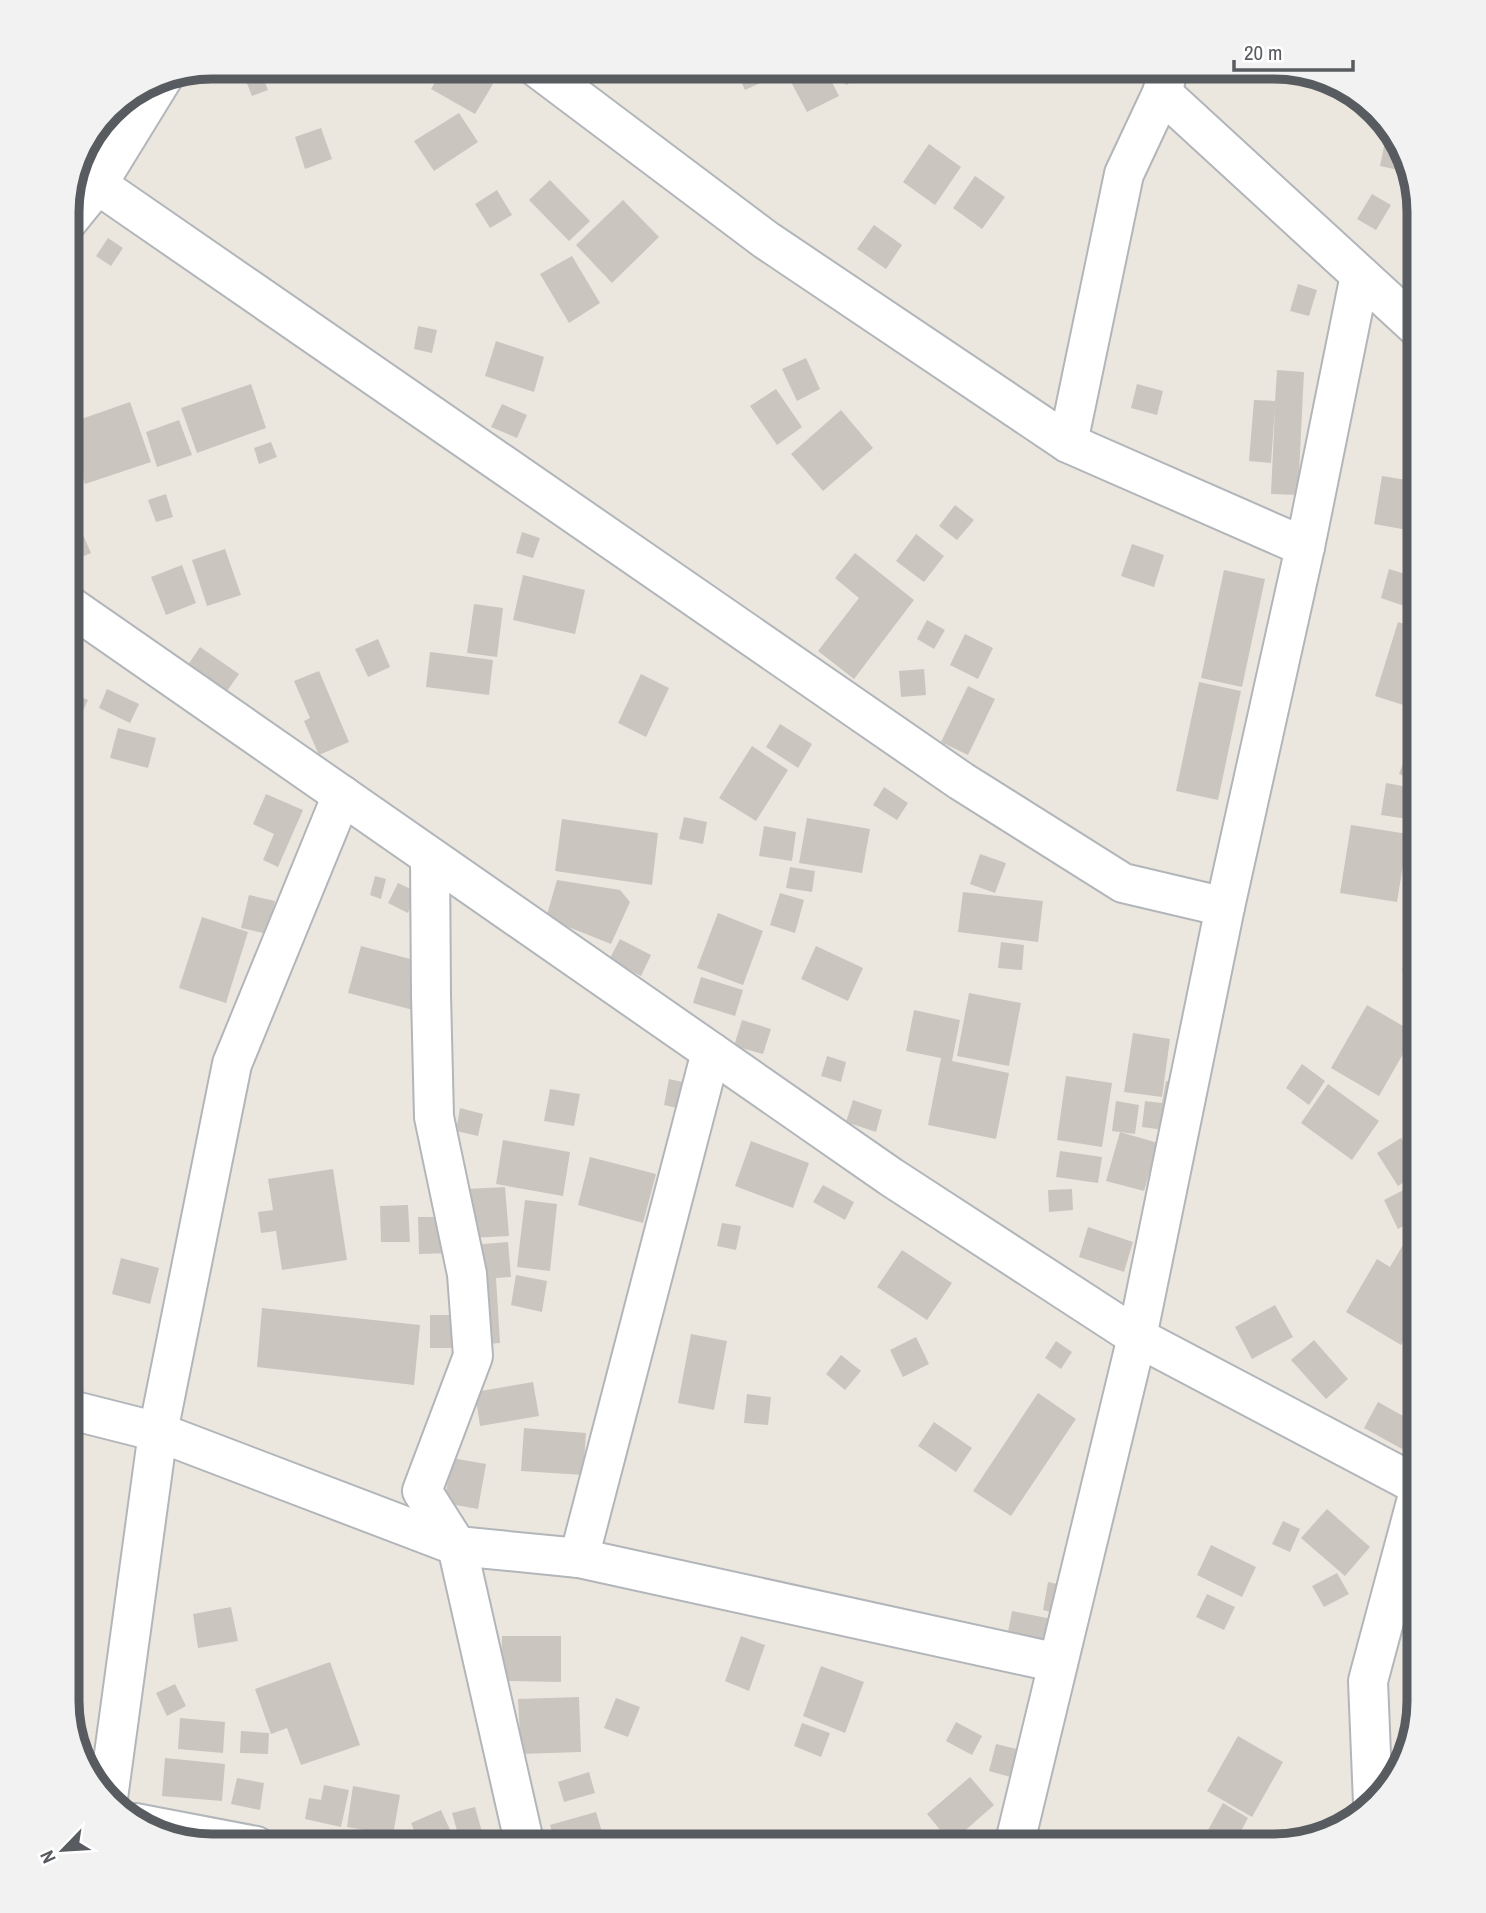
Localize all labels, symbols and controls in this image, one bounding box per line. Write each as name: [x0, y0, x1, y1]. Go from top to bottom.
scale bar: [1234, 28, 1353, 72]
text: 20 m: [1244, 38, 1282, 67]
north arrow: [28, 1815, 98, 1885]
text: N: [33, 1847, 62, 1868]

